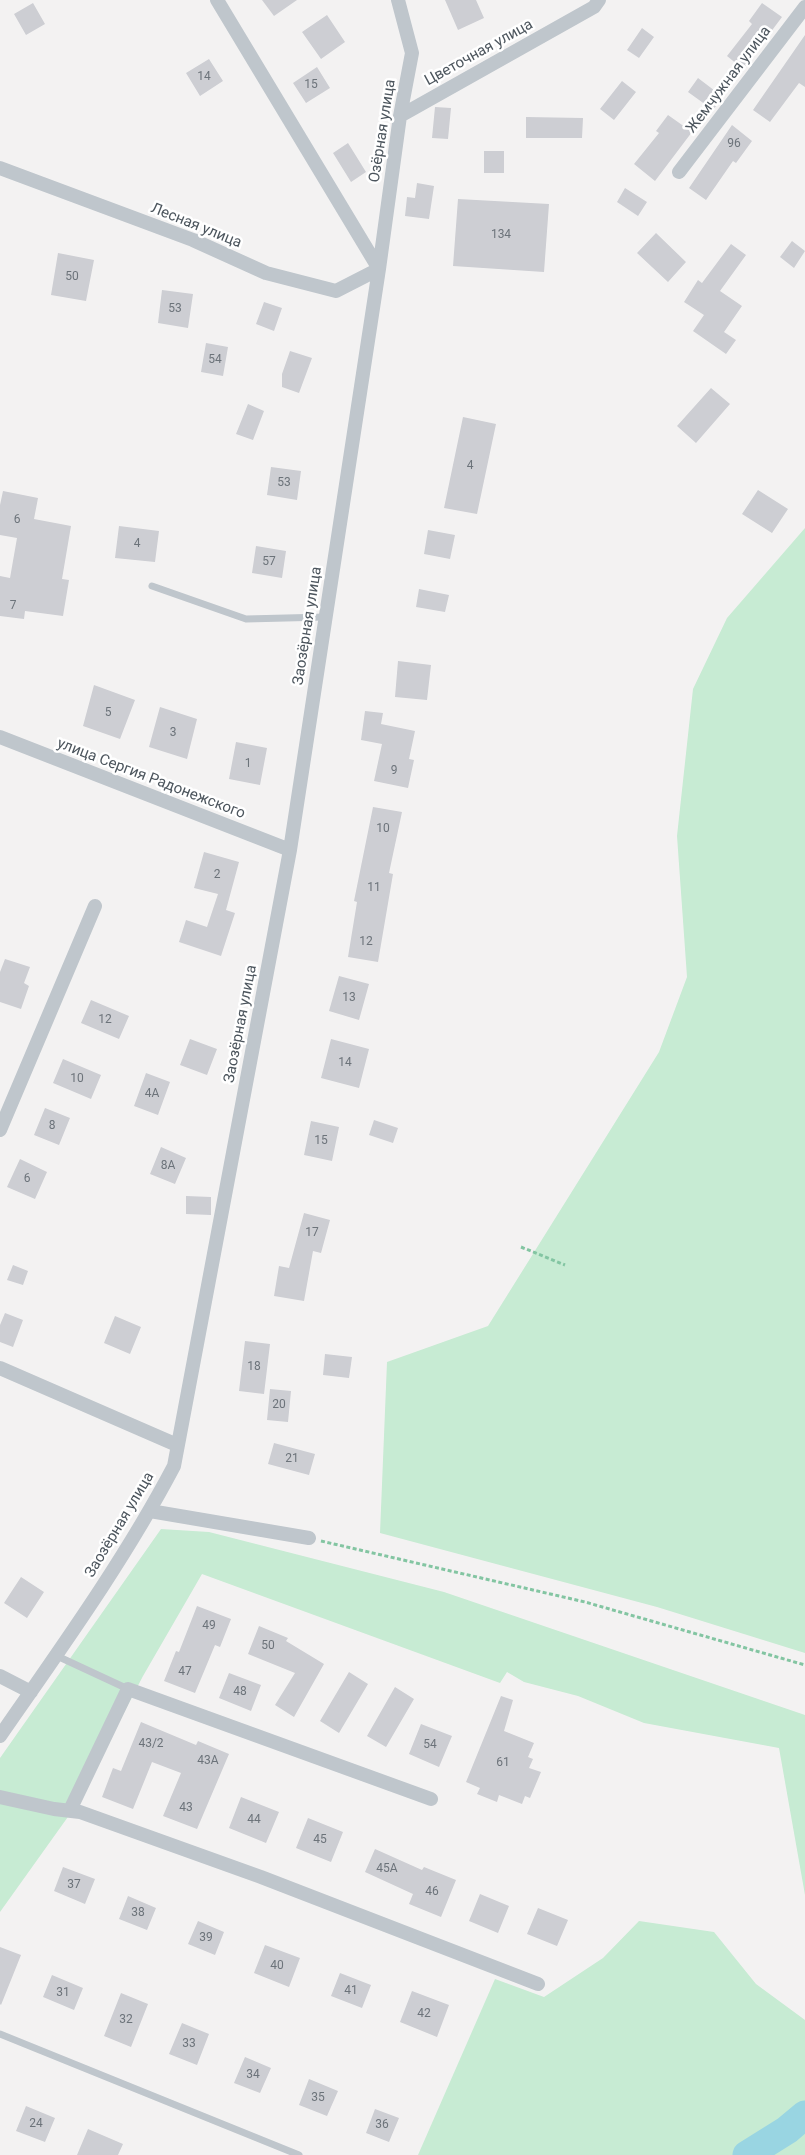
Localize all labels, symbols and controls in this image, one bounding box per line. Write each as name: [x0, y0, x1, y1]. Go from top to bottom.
street label: Цветочная улица: [422, 16, 536, 90]
street label: Жемчужная улица: [683, 23, 775, 137]
house number: 14: [197, 70, 211, 84]
house number: 15: [304, 78, 318, 92]
street label: Озёрная улица: [366, 78, 400, 184]
house number: 96: [727, 137, 741, 151]
street label: Лесная улица: [148, 200, 244, 252]
house number: 134: [491, 228, 511, 242]
house number: 50: [65, 270, 79, 284]
house number: 53: [168, 302, 182, 316]
house number: 54: [208, 353, 222, 367]
house number: 4: [467, 459, 473, 473]
house number: 53: [277, 476, 291, 490]
house number: 6: [14, 513, 20, 527]
house number: 4: [134, 537, 140, 551]
house number: 57: [262, 555, 276, 569]
street label: Заозёрная улица: [290, 566, 326, 686]
house number: 7: [10, 599, 16, 613]
house number: 5: [105, 706, 111, 720]
house number: 3: [170, 726, 176, 740]
street label: улица Сергия Радонежского: [54, 735, 248, 823]
house number: 1: [245, 757, 251, 771]
house number: 9: [391, 764, 397, 778]
house number: 10: [376, 822, 390, 836]
house number: 2: [214, 868, 220, 882]
house number: 11: [367, 881, 381, 895]
house number: 12: [359, 935, 373, 949]
street label: Заозёрная улица: [221, 964, 261, 1084]
house number: 13: [342, 991, 356, 1005]
house number: 12: [98, 1013, 112, 1027]
house number: 14: [338, 1056, 352, 1070]
house number: 10: [70, 1072, 84, 1086]
house number: 4А: [145, 1087, 159, 1101]
house number: 8: [49, 1119, 55, 1133]
house number: 15: [314, 1134, 328, 1148]
house number: 8А: [161, 1159, 175, 1173]
house number: 6: [24, 1172, 30, 1186]
house number: 17: [305, 1226, 319, 1240]
house number: 18: [247, 1360, 261, 1374]
house number: 20: [272, 1398, 286, 1412]
house number: 21: [285, 1452, 299, 1466]
street label: Заозёрная улица: [81, 1469, 159, 1581]
house number: 49: [202, 1619, 216, 1633]
house number: 50: [261, 1639, 275, 1653]
house number: 47: [178, 1665, 192, 1679]
house number: 48: [233, 1685, 247, 1699]
house number: 43/2: [138, 1737, 164, 1751]
house number: 54: [423, 1738, 437, 1752]
house number: 43А: [197, 1754, 219, 1768]
house number: 61: [496, 1756, 510, 1770]
house number: 43: [179, 1801, 193, 1815]
house number: 44: [247, 1813, 261, 1827]
house number: 45: [313, 1833, 327, 1847]
house number: 45А: [376, 1862, 398, 1876]
house number: 37: [67, 1878, 81, 1892]
house number: 46: [425, 1885, 439, 1899]
house number: 38: [131, 1906, 145, 1920]
house number: 39: [199, 1931, 213, 1945]
house number: 40: [270, 1959, 284, 1973]
house number: 41: [344, 1984, 358, 1998]
house number: 31: [56, 1986, 70, 2000]
house number: 42: [417, 2007, 431, 2021]
house number: 32: [119, 2013, 133, 2027]
house number: 33: [182, 2037, 196, 2051]
house number: 34: [246, 2068, 260, 2082]
house number: 35: [311, 2091, 325, 2105]
house number: 24: [29, 2117, 43, 2131]
house number: 36: [375, 2118, 389, 2132]

